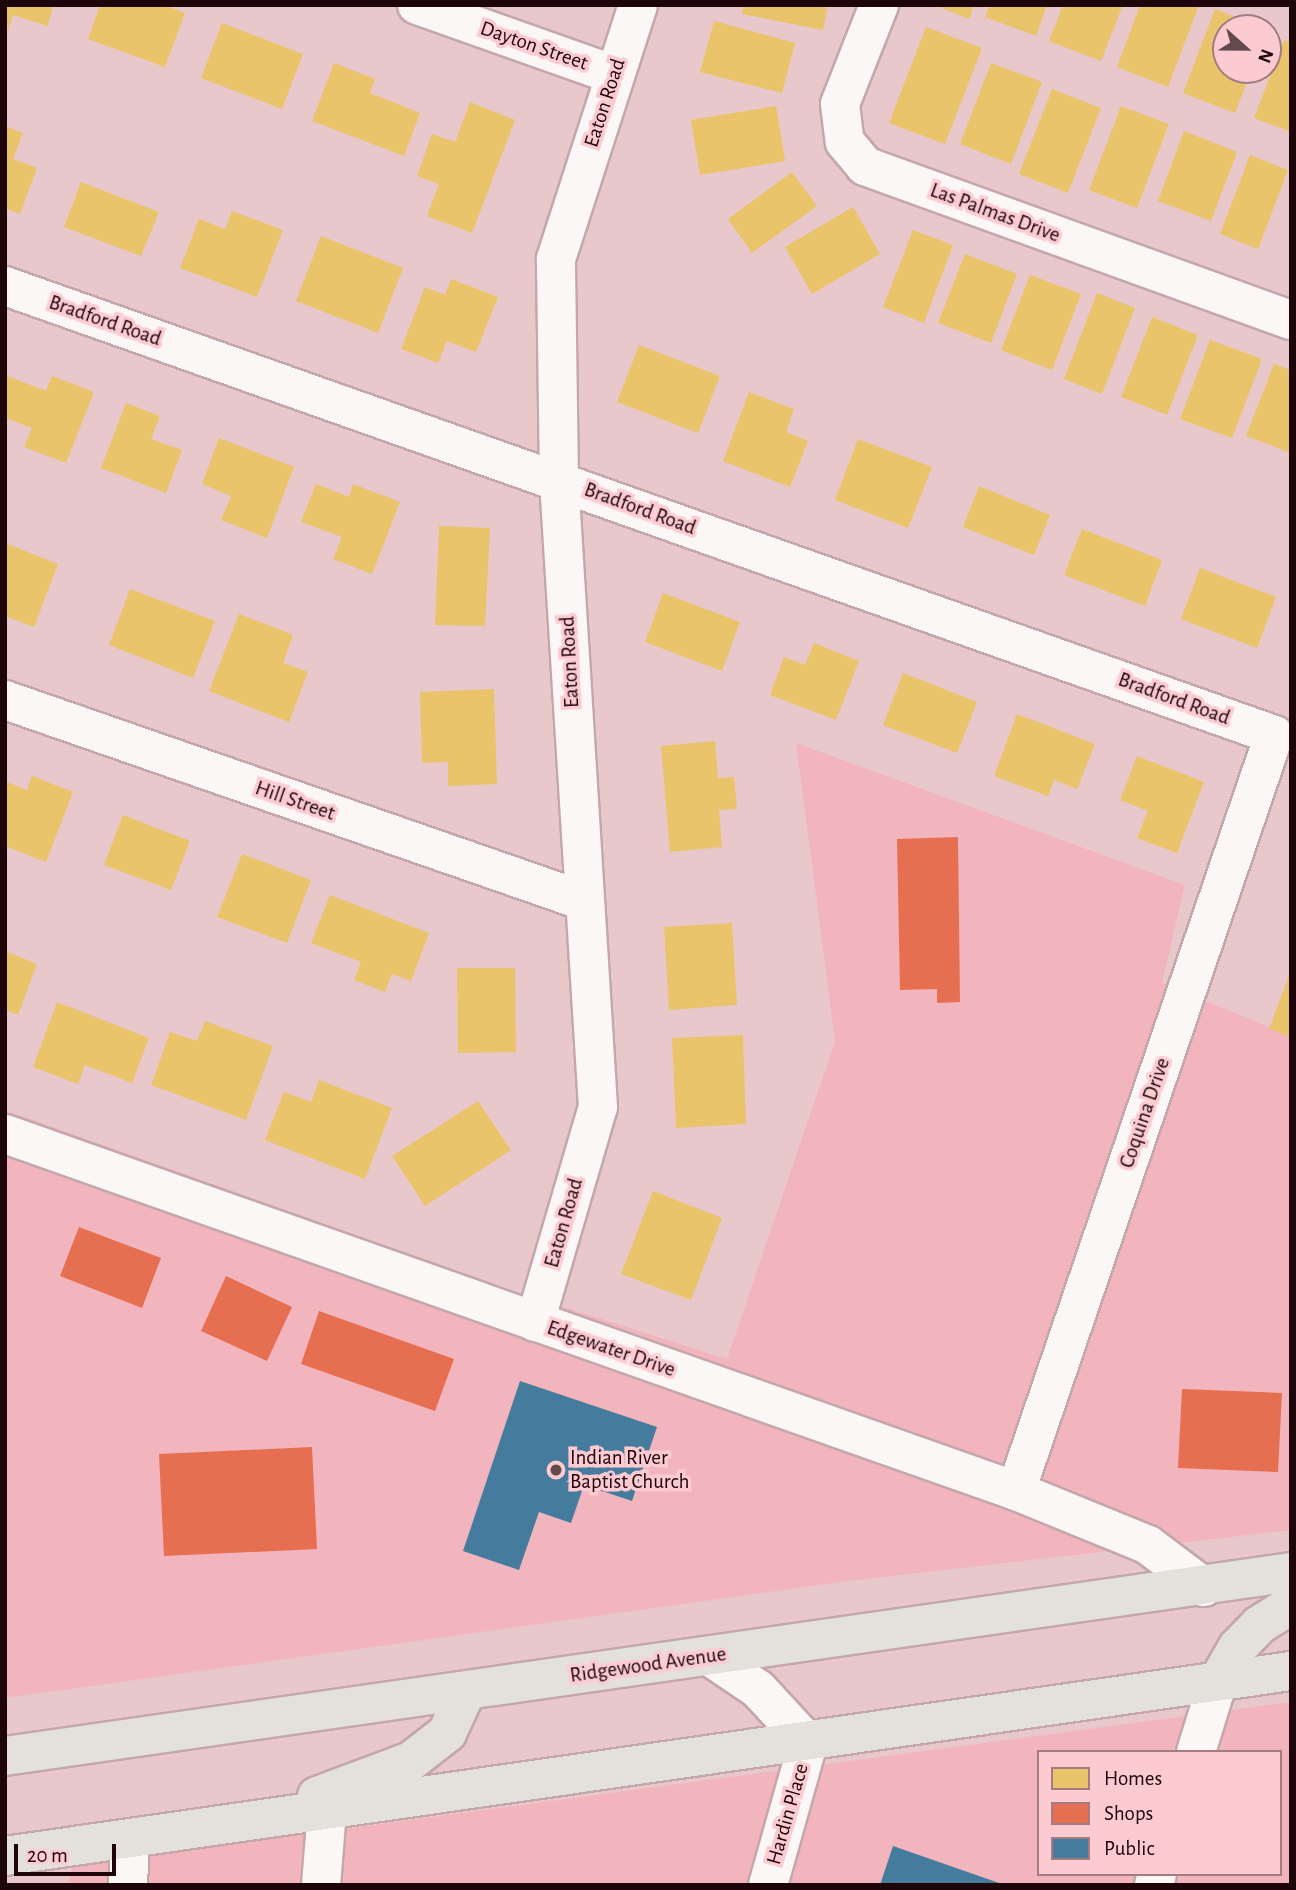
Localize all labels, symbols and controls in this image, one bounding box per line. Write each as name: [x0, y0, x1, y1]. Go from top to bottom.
north arrow: [1212, 14, 1282, 84]
street label: Dayton Street: [477, 16, 591, 76]
text: N: [1254, 46, 1276, 66]
street label: Eaton Road: [579, 55, 631, 151]
street label: Las Palmas Drive: [927, 178, 1063, 248]
street label: Bradford Road: [46, 290, 164, 352]
street label: Bradford Road: [581, 477, 699, 541]
street label: Eaton Road: [555, 615, 585, 709]
street label: Bradford Road: [1115, 667, 1233, 731]
street label: Hill Street: [252, 776, 338, 826]
street label: Coquina Drive: [1114, 1055, 1176, 1171]
street label: Eaton Road: [539, 1175, 589, 1271]
street label: Edgewater Drive: [544, 1315, 678, 1383]
place label: Indian River Baptist Church: [570, 1445, 689, 1495]
marker: Indian River Baptist Church: [548, 1462, 564, 1478]
street label: Ridgewood Avenue: [568, 1642, 728, 1688]
legend: [1037, 1750, 1282, 1876]
street label: Hardin Place: [762, 1761, 814, 1867]
text: Homes: [1104, 1768, 1162, 1789]
text: Shops: [1104, 1803, 1153, 1824]
scale bar: [18, 1830, 119, 1874]
text: Public: [1104, 1838, 1154, 1859]
text: 20 m: [27, 1845, 68, 1866]

